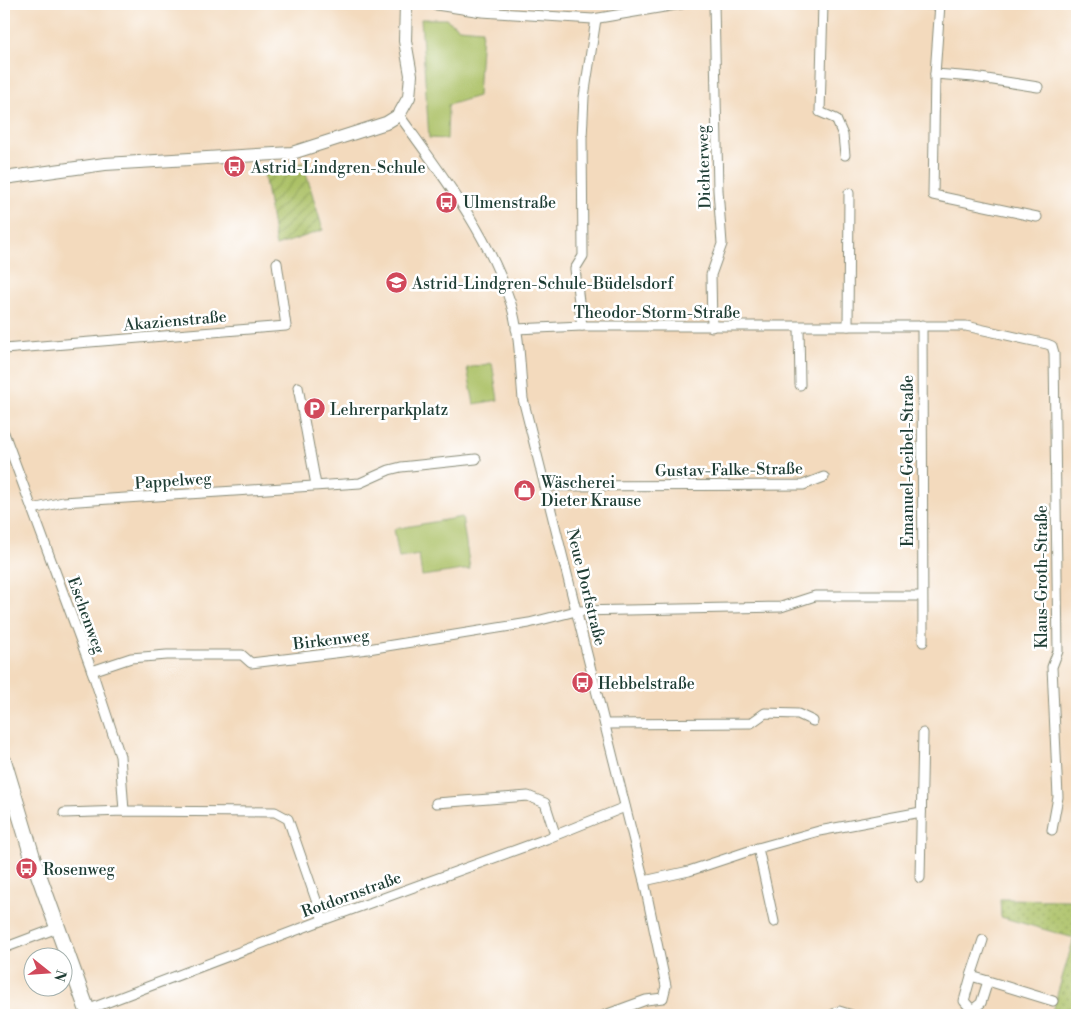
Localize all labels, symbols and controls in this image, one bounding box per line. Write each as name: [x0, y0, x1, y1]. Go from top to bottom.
street label: Dichterweg: [693, 124, 715, 209]
bus stop icon: Astrid-Lindgren-Schule: [223, 155, 247, 179]
place label: Astrid-Lindgren-Schule: [250, 158, 426, 178]
bus stop icon: Ulmenstraße: [435, 190, 459, 214]
place label: Ulmenstraße: [463, 193, 556, 213]
school or university icon: Astrid-Lindgren-Schule-Büdelsdorf: [384, 271, 408, 295]
place label: Astrid-Lindgren-Schule-Büdelsdorf: [411, 274, 675, 294]
street label: Theodor-Storm-Straße: [574, 303, 740, 323]
street label: Akazienstraße: [122, 307, 227, 336]
street label: Emanuel-Geibel-Straße: [898, 375, 918, 547]
parking icon: Lehrerparkplatz: [302, 397, 326, 421]
place label: Lehrerparkplatz: [330, 400, 448, 420]
street label: Gustav-Falke-Straße: [655, 459, 803, 481]
street label: Pappelweg: [134, 468, 213, 494]
place label: Wäscherei Dieter Krause: [540, 473, 641, 511]
shop icon: Wäscherei Dieter Krause: [513, 479, 537, 503]
street label: Klaus-Groth-Straße: [1032, 505, 1052, 649]
street label: Neue Dorfstraße: [562, 527, 610, 648]
street label: Eschenweg: [63, 574, 109, 657]
street label: Birkenweg: [291, 625, 371, 655]
bus stop icon: Hebbelstraße: [570, 671, 594, 695]
place label: Hebbelstraße: [598, 674, 695, 694]
bus stop icon: Rosenweg: [15, 857, 39, 881]
place label: Rosenweg: [43, 860, 116, 880]
street label: Rotdornstraße: [299, 868, 404, 922]
north arrow: [22, 946, 72, 996]
text: N: [49, 968, 70, 983]

